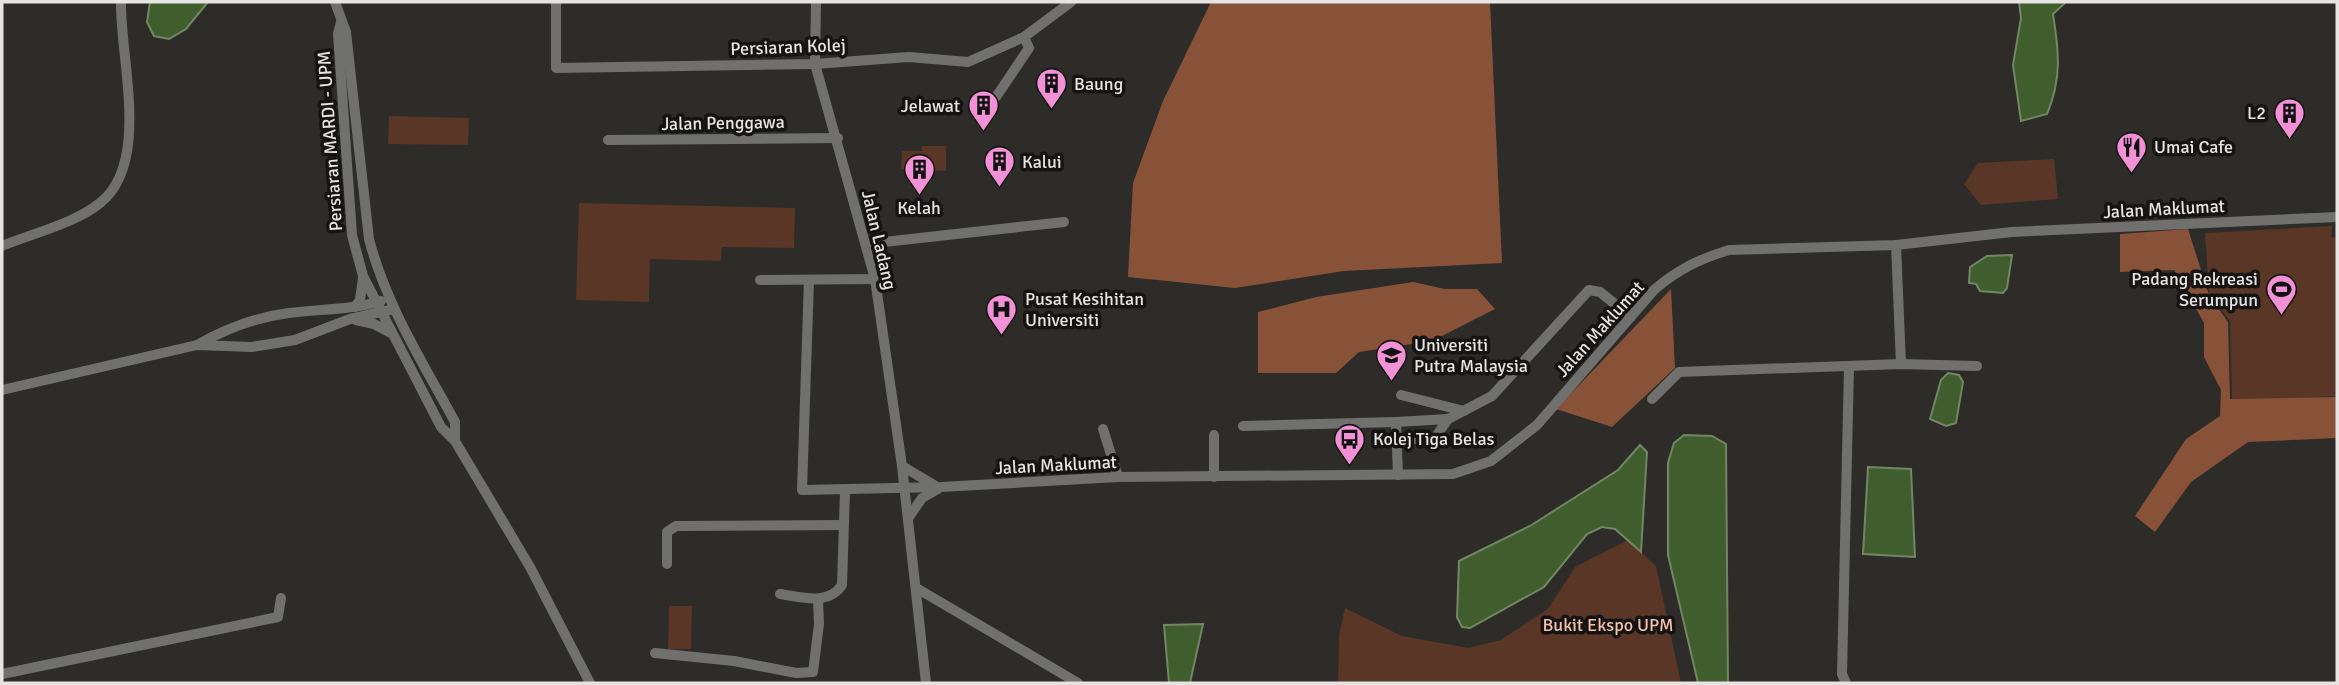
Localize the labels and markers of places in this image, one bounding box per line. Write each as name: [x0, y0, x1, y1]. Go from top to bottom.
building icon: Baung: [1034, 67, 1068, 111]
place label: Baung: [1074, 73, 1123, 95]
building icon: Jelawat: [966, 89, 1000, 133]
place label: Jelawat: [901, 95, 960, 117]
building icon: L2: [2272, 96, 2306, 140]
place label: L2: [2247, 102, 2266, 124]
restaurant icon: Umai Cafe: [2114, 130, 2148, 174]
place label: Umai Cafe: [2154, 136, 2233, 158]
building icon: Kalui: [982, 145, 1016, 189]
place label: Kalui: [1022, 151, 1062, 173]
building icon: Kelah: [902, 153, 936, 197]
place label: Kelah: [897, 197, 941, 219]
place label: Padang Rekreasi Serumpun: [2131, 268, 2258, 311]
sports icon: Padang Rekreasi Serumpun: [2264, 272, 2298, 316]
place label: Pusat Kesihitan Universiti: [1025, 288, 1144, 331]
hospital icon: Pusat Kesihitan Universiti: [985, 292, 1019, 336]
place label: Universiti Putra Malaysia: [1414, 334, 1528, 377]
school or university icon: Universiti Putra Malaysia: [1374, 338, 1408, 382]
bus stop icon: Kolej Tiga Belas: [1333, 422, 1367, 466]
place label: Kolej Tiga Belas: [1373, 428, 1495, 450]

